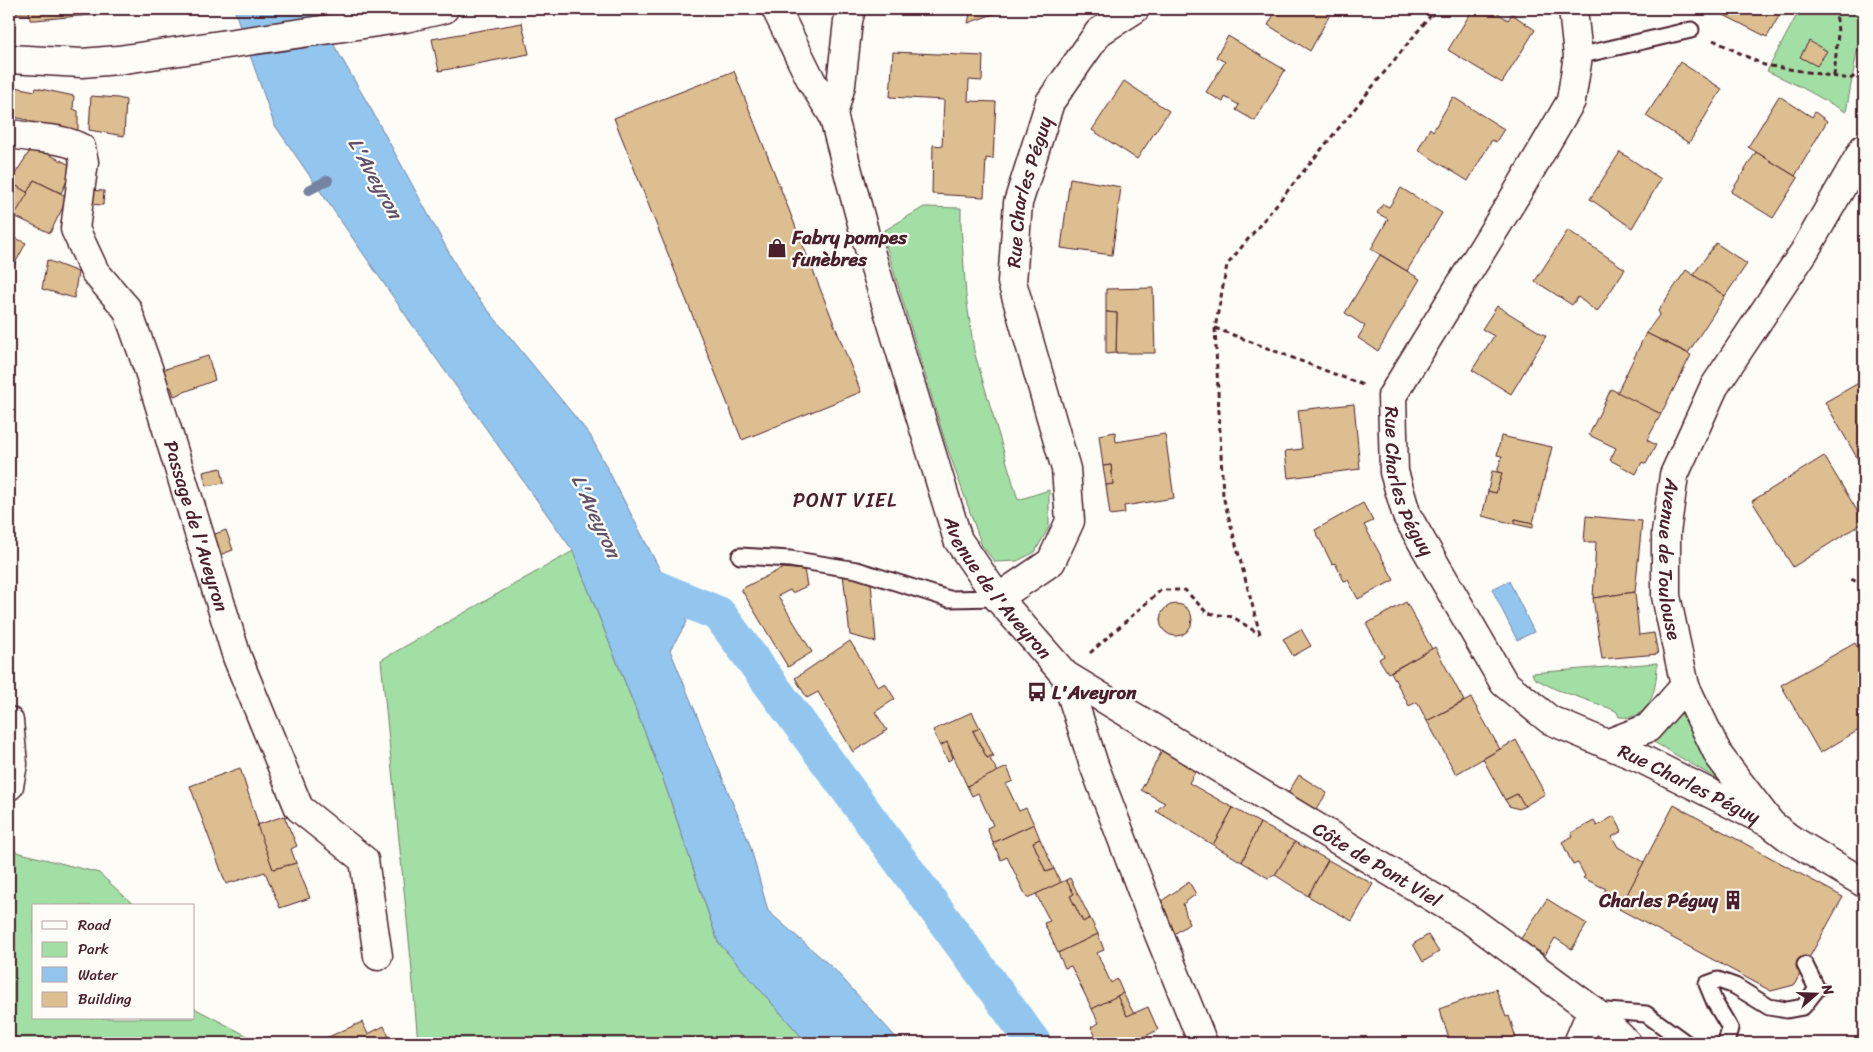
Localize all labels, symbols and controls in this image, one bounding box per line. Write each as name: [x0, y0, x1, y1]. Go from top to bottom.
street label: Rue Charles Péguy: [997, 112, 1061, 269]
water label: L'Aveyron: [338, 131, 413, 227]
place label: Fabry pompes funèbres: [791, 221, 908, 276]
shop icon: Fabry pompes funèbres: [766, 237, 788, 259]
street label: Rue Charles Péguy: [1376, 406, 1443, 562]
street label: Passage de l'Aveyron: [155, 436, 239, 616]
water label: L'Aveyron: [561, 468, 632, 566]
street label: Avenue de Toulouse: [1650, 476, 1691, 643]
district label: PONT VIEL: [793, 483, 897, 518]
street label: Avenue de l'Aveyron: [935, 511, 1061, 667]
place label: L'Aveyron: [1052, 676, 1137, 709]
bus stop icon: L'Aveyron: [1026, 681, 1048, 703]
street label: Rue Charles Péguy: [1613, 734, 1766, 833]
street label: Côte de Pont Viel: [1307, 812, 1449, 916]
place label: Charles Péguy: [1598, 884, 1719, 917]
building icon: Charles Péguy: [1722, 889, 1744, 911]
legend: [32, 904, 195, 1020]
text: Road: [78, 912, 111, 938]
text: Park: [78, 936, 109, 962]
text: Water: [78, 962, 118, 988]
north arrow: [1790, 970, 1840, 1020]
text: N: [1814, 980, 1841, 999]
text: Building: [78, 986, 132, 1012]

